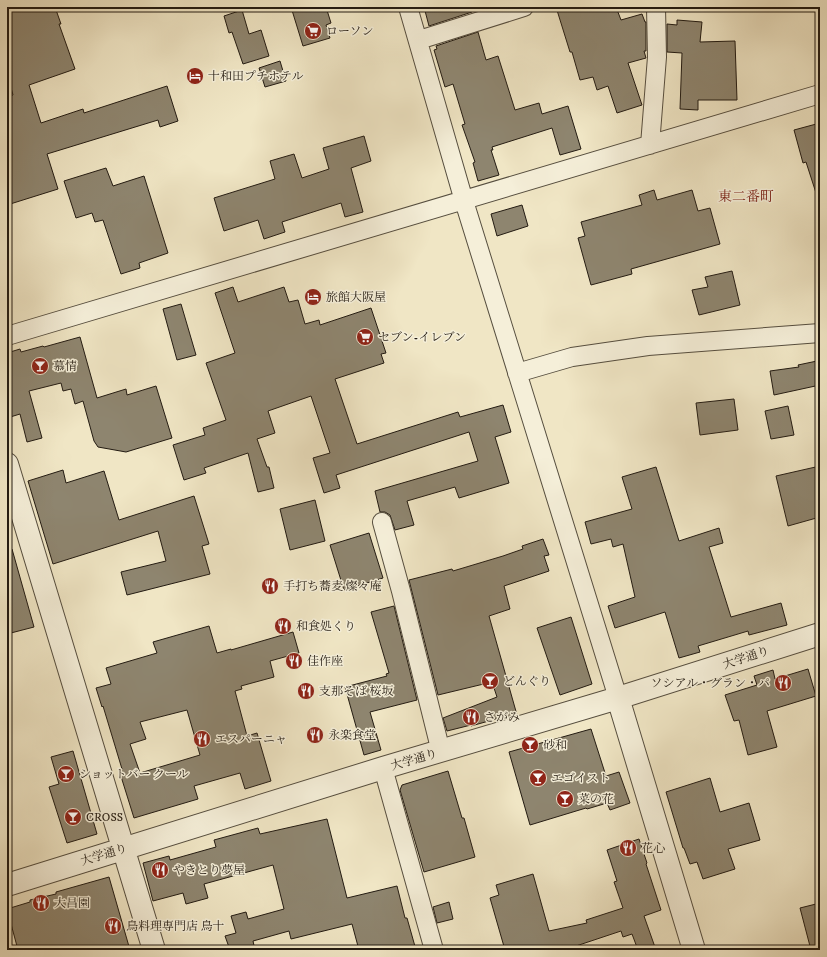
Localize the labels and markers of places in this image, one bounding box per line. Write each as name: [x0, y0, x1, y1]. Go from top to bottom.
supermarket icon: ローソン: [303, 21, 323, 41]
place label: ローソン: [326, 24, 374, 39]
hotel icon: 十和田プチホテル: [185, 66, 205, 86]
place label: 十和田プチホテル: [208, 69, 303, 84]
hotel icon: 旅館大阪屋: [303, 287, 323, 307]
place label: 旅館大阪屋: [326, 290, 386, 305]
supermarket icon: セブン-イレブン: [355, 327, 375, 347]
place label: セブン-イレブン: [378, 330, 466, 345]
bar icon: 慕情: [30, 356, 50, 376]
place label: 慕情: [53, 359, 77, 374]
restaurant icon: 手打ち蕎麦 燦々庵: [260, 576, 280, 596]
place label: 手打ち蕎麦 燦々庵: [283, 579, 382, 594]
restaurant icon: 和食処くり: [273, 616, 293, 636]
place label: 和食処くり: [296, 619, 356, 634]
restaurant icon: 佳作座: [284, 651, 304, 671]
place label: 佳作座: [307, 654, 343, 669]
bar icon: どんぐり: [480, 671, 500, 691]
restaurant icon: ソシアル・グラン・パ: [773, 673, 793, 693]
place label: どんぐり: [503, 674, 551, 689]
place label: ソシアル・グラン・パ: [650, 676, 770, 691]
restaurant icon: 支那そば 桜坂: [296, 681, 316, 701]
place label: 支那そば 桜坂: [319, 684, 394, 699]
restaurant icon: さがみ: [461, 707, 481, 727]
place label: さがみ: [484, 710, 520, 725]
restaurant icon: 永楽食堂: [305, 725, 325, 745]
place label: 永楽食堂: [328, 728, 376, 743]
restaurant icon: エスパーニャ: [192, 729, 212, 749]
place label: エスパーニャ: [215, 732, 287, 747]
bar icon: 砂和: [520, 735, 540, 755]
place label: 砂和: [543, 738, 567, 753]
bar icon: ショットバー クール: [56, 764, 76, 784]
place label: ショットバー クール: [79, 767, 189, 782]
bar icon: エゴイスト: [528, 768, 548, 788]
place label: エゴイスト: [551, 771, 611, 786]
bar icon: 菜の花: [555, 789, 575, 809]
place label: 菜の花: [578, 792, 614, 807]
bar icon: CROSS: [63, 807, 83, 827]
place label: CROSS: [86, 810, 123, 825]
restaurant icon: 花心: [618, 838, 638, 858]
place label: 花心: [641, 841, 665, 856]
restaurant icon: やきとり夢屋: [150, 860, 170, 880]
place label: やきとり夢屋: [173, 863, 245, 878]
restaurant icon: 大昌園: [31, 893, 51, 913]
place label: 大昌園: [54, 896, 90, 911]
restaurant icon: 鳥料理専門店 鳥十: [103, 916, 123, 936]
place label: 鳥料理専門店 鳥十: [126, 919, 225, 934]

